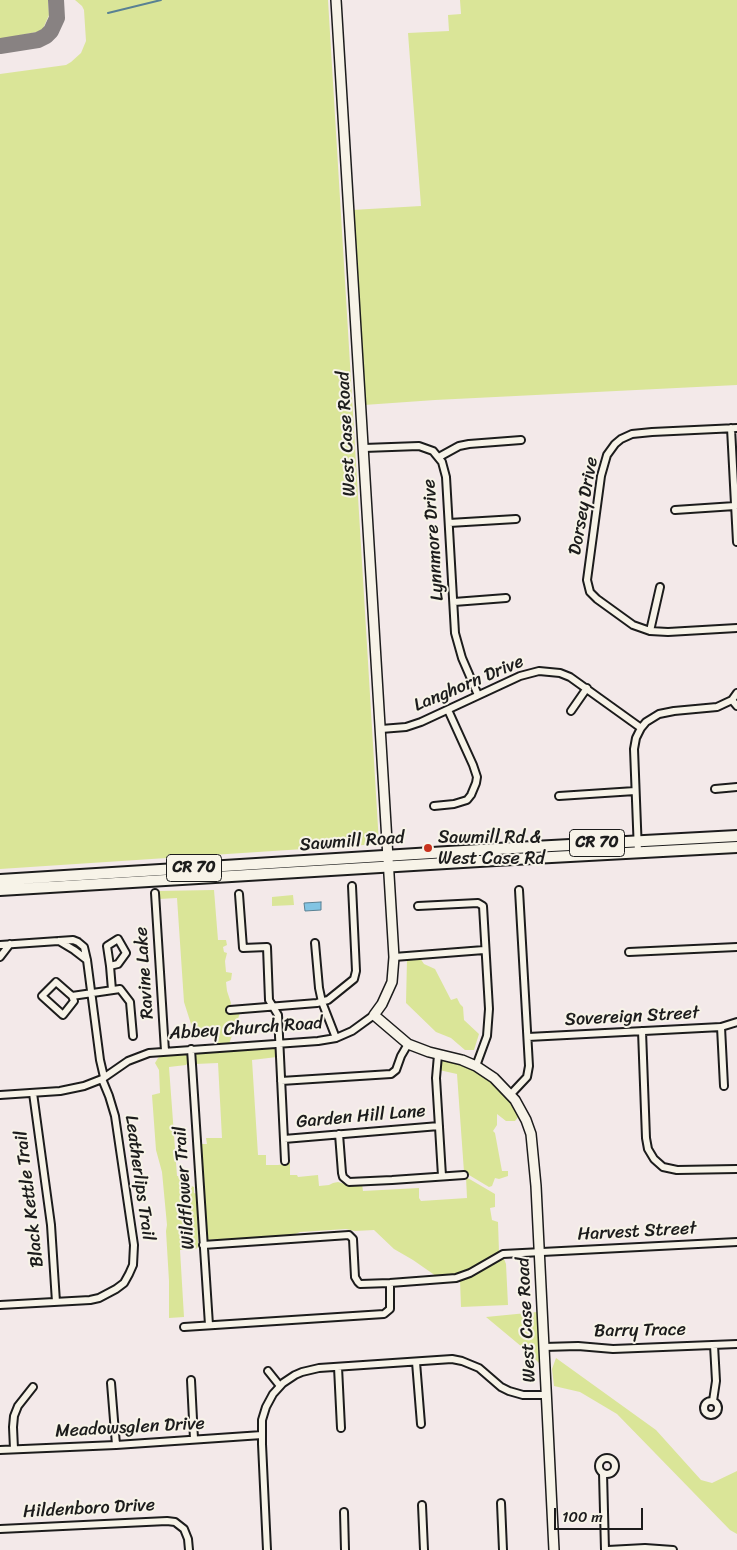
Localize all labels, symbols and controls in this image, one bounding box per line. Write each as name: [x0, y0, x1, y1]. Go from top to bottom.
street label: West Case Road: [333, 371, 361, 497]
street label: Dorsey Drive: [565, 455, 603, 557]
street label: Lynnmore Drive: [419, 478, 449, 602]
street label: Langhorn Drive: [411, 651, 527, 717]
place label: Sawmill Rd & West Case Rd: [438, 827, 545, 870]
street label: Sawmill Road: [299, 828, 405, 856]
road number: CR 70: [570, 830, 624, 856]
marker: Sawmill Rd & West Case Rd: [422, 842, 434, 854]
road number: CR 70: [166, 854, 222, 881]
street label: Ravine Lake: [131, 926, 159, 1020]
street label: Sovereign Street: [564, 1003, 700, 1031]
street label: Abbey Church Road: [169, 1013, 323, 1045]
street label: Garden Hill Lane: [295, 1101, 427, 1133]
street label: Leatherlips Trail: [120, 1114, 158, 1242]
street label: Wildflower Trail: [170, 1126, 200, 1250]
street label: Black Kettle Trail: [11, 1129, 49, 1269]
street label: Harvest Street: [577, 1218, 697, 1246]
street label: West Case Road: [513, 1257, 541, 1383]
street label: Barry Trace: [594, 1319, 686, 1343]
street label: Meadowsglen Drive: [55, 1413, 205, 1443]
street label: Hildenboro Drive: [22, 1495, 156, 1523]
scale bar: [557, 1498, 646, 1530]
text: 100 m: [562, 1504, 603, 1530]

